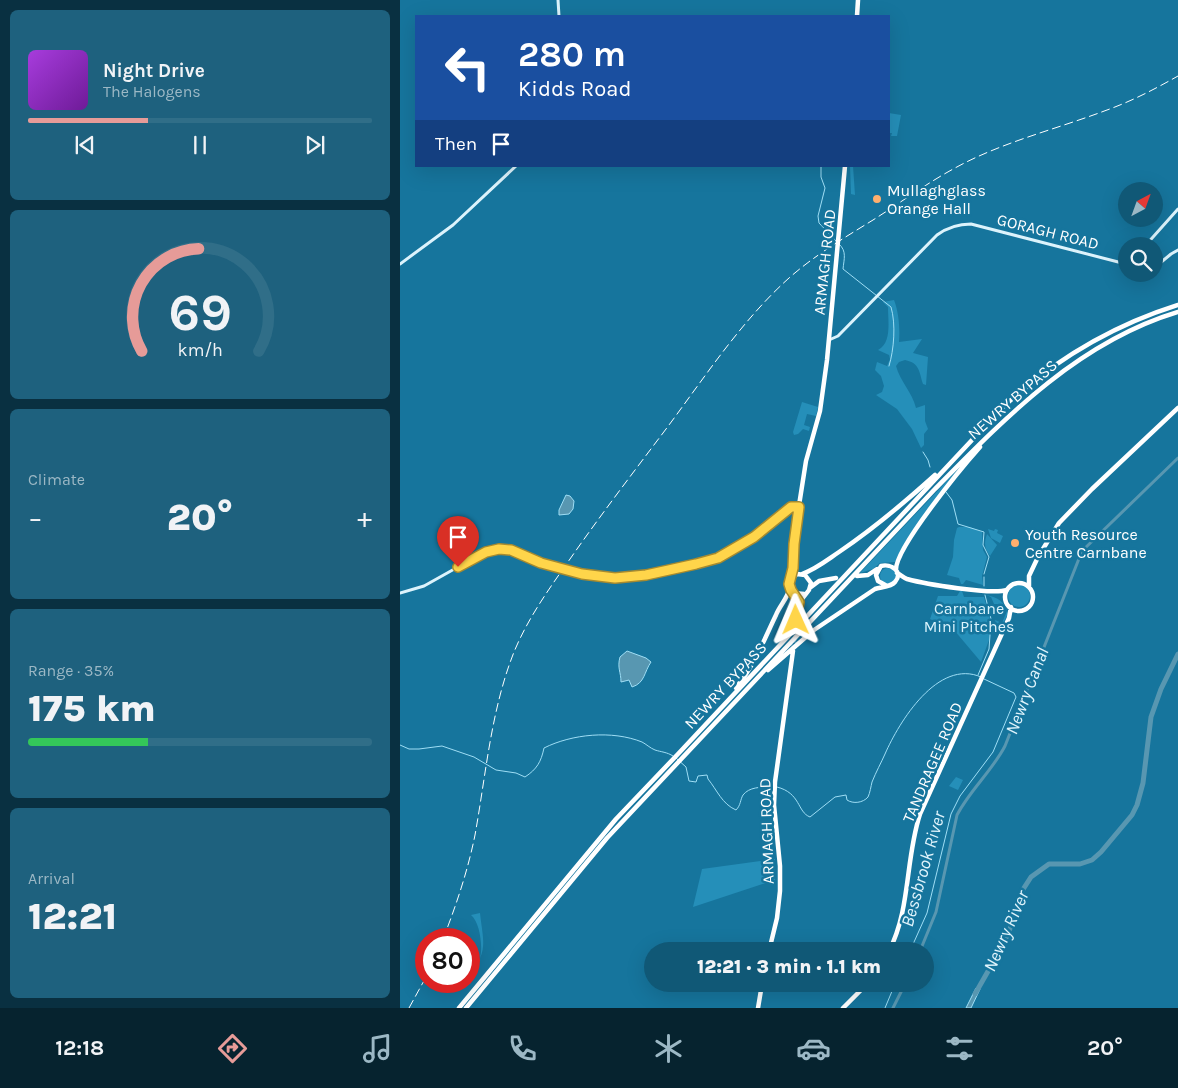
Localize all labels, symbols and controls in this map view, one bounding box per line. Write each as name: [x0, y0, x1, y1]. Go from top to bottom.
text: 280 m: [518, 34, 626, 75]
icon: left: [435, 35, 500, 100]
text: Night Drive: [103, 60, 205, 82]
text: Kidds Road: [518, 76, 631, 102]
text: The Halogens: [103, 82, 201, 101]
icon: arrive: [487, 130, 515, 158]
icon: previous: [71, 131, 99, 159]
icon: pause: [186, 131, 214, 159]
icon: next: [301, 131, 329, 159]
text: Then: [435, 133, 477, 155]
place label: Mullaghglass Orange Hall: [887, 181, 986, 218]
north arrow: [1118, 182, 1162, 228]
map controls: [1118, 182, 1163, 282]
marker: Mullaghglass Orange Hall: [871, 193, 883, 205]
street label: ARMAGH ROAD: [809, 208, 840, 316]
street label: GORAGH ROAD: [995, 210, 1101, 253]
button: search: [1118, 237, 1163, 282]
text: 69: [168, 282, 232, 343]
text: km/h: [177, 340, 223, 361]
street label: NEWRY BYPASS: [964, 355, 1061, 443]
text: Climate: [28, 470, 85, 489]
text: 20°: [167, 495, 233, 540]
text: −: [28, 501, 43, 534]
text: +: [357, 501, 372, 534]
pin: [437, 516, 479, 567]
icon: arrive: [444, 523, 472, 551]
place label: Youth Resource Centre Carnbane: [1025, 525, 1147, 562]
marker: Youth Resource Centre Carnbane: [1009, 537, 1021, 549]
position arrow: [769, 593, 821, 645]
park label: Carnbane Mini Pitches: [924, 599, 1014, 636]
street label: NEWRY BYPASS: [680, 638, 771, 733]
water label: Newry Canal: [1000, 644, 1054, 738]
text: Range · 35%: [28, 661, 114, 680]
text: 175 km: [28, 686, 156, 731]
street label: TANDRAGEE ROAD: [899, 699, 966, 825]
street label: ARMAGH ROAD: [755, 777, 778, 884]
water label: Bessbrook River: [896, 808, 950, 929]
text: Arrival: [28, 869, 75, 888]
water label: Newry River: [978, 886, 1034, 975]
text: 12:21: [28, 894, 117, 939]
speed limit sign: 80: [415, 928, 480, 993]
text: 12:21 · 3 min · 1.1 km: [697, 956, 881, 978]
icon: directions: [215, 1031, 250, 1066]
icon: music: [360, 1031, 395, 1066]
icon: phone: [505, 1031, 540, 1066]
icon: climate: [651, 1031, 686, 1066]
icon: car: [796, 1031, 831, 1066]
icon: filters: [942, 1031, 977, 1066]
text: 12:18: [55, 1035, 104, 1061]
text: 20°: [1087, 1035, 1123, 1061]

